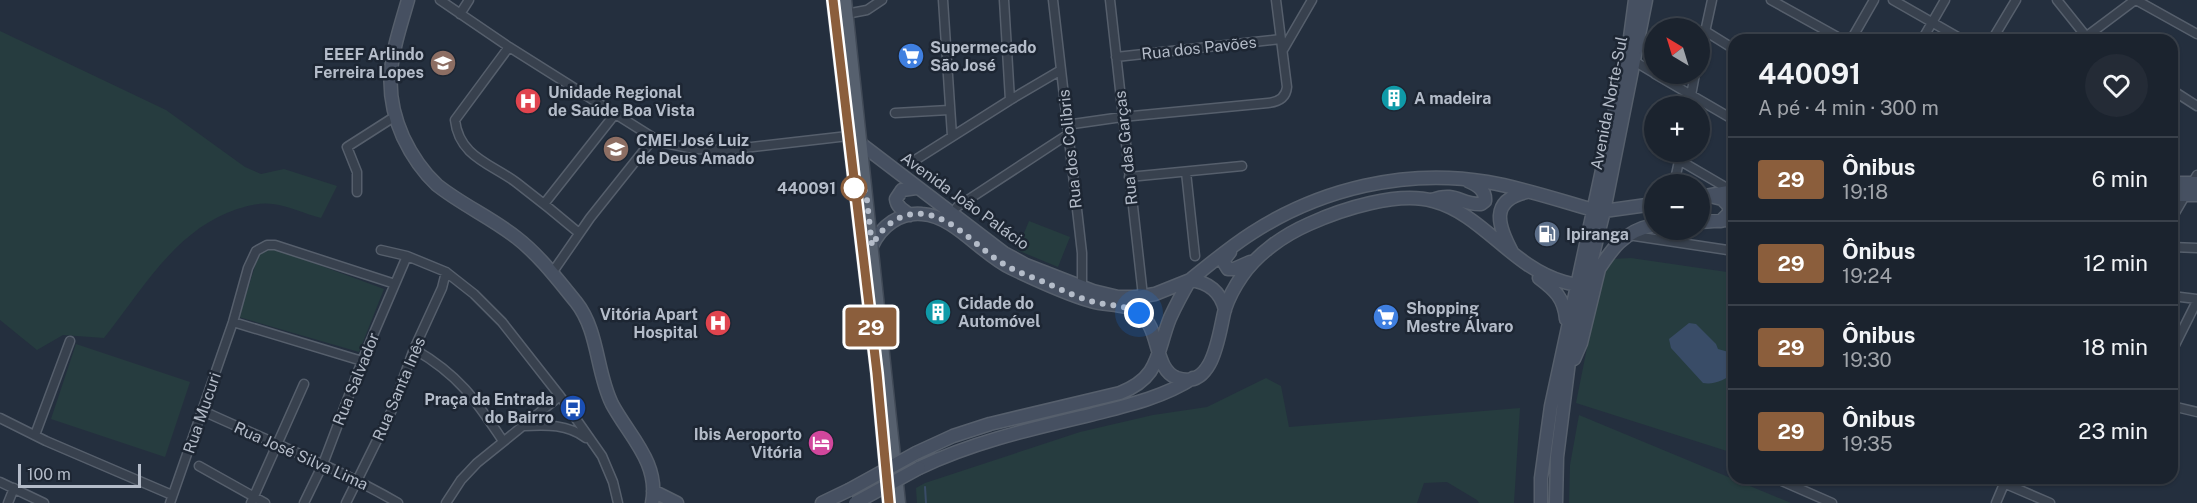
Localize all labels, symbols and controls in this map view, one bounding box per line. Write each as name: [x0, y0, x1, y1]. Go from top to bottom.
north arrow: [1644, 18, 1710, 84]
map controls: [1644, 18, 1710, 240]
street label: Rua dos Pavões: [1140, 33, 1258, 63]
street label: Avenida Norte-Sul: [1587, 34, 1631, 171]
place label: Supermecado São José: [930, 38, 1036, 75]
supermarket icon: Supermecado São José: [896, 41, 926, 71]
place label: EEEF Arlindo Ferreira Lopes: [314, 45, 424, 82]
school or university icon: EEEF Arlindo Ferreira Lopes: [428, 48, 458, 78]
button: heart: [2085, 54, 2148, 117]
text: 440091: [1758, 57, 1861, 90]
place label: Unidade Regional de Saúde Boa Vista: [548, 83, 695, 120]
building icon: A madeira: [1379, 83, 1409, 113]
hospital icon: Unidade Regional de Saúde Boa Vista: [513, 86, 543, 116]
street label: Rua dos Colibris: [1054, 88, 1086, 210]
place label: A madeira: [1414, 89, 1491, 108]
street label: Rua das Garças: [1111, 90, 1141, 206]
button: +: [1644, 96, 1710, 162]
text: A pé · 4 min · 300 m: [1758, 96, 1939, 120]
place label: CMEI José Luiz de Deus Amado: [636, 131, 755, 168]
school or university icon: CMEI José Luiz de Deus Amado: [601, 134, 631, 164]
street label: Avenida João Palácio: [897, 148, 1033, 254]
text: Ônibus: [1842, 154, 1915, 180]
text: 6 min: [2092, 166, 2148, 192]
text: 29: [1777, 167, 1805, 192]
button: −: [1644, 174, 1710, 240]
marker: 440091: [841, 175, 867, 201]
place label: 440091: [777, 179, 836, 198]
text: 19:18: [1842, 180, 1888, 204]
fuel station icon: Ipiranga: [1532, 219, 1562, 249]
place label: Ipiranga: [1566, 225, 1629, 244]
text: Ônibus: [1842, 238, 1915, 264]
text: 12 min: [2083, 250, 2148, 276]
text: 29: [1777, 251, 1805, 276]
text: 19:24: [1842, 264, 1892, 288]
place label: Cidade do Automóvel: [958, 294, 1040, 331]
building icon: Cidade do Automóvel: [923, 297, 953, 327]
your location: [1124, 298, 1154, 328]
place label: Shopping Mestre Álvaro: [1406, 299, 1513, 336]
supermarket icon: Shopping Mestre Álvaro: [1371, 302, 1401, 332]
place label: Vitória Apart Hospital: [600, 305, 698, 342]
hospital icon: Vitória Apart Hospital: [703, 308, 733, 338]
line badge: 29: [844, 308, 898, 346]
text: 29: [857, 315, 885, 340]
text: Ônibus: [1842, 322, 1915, 348]
street label: Rua Salvador: [329, 330, 383, 428]
street label: Rua Santa Inês: [369, 334, 429, 444]
text: 18 min: [2082, 334, 2148, 360]
text: 29: [1777, 335, 1805, 360]
text: 19:30: [1842, 348, 1892, 372]
street label: Rua Mucuri: [179, 370, 225, 456]
place label: Praça da Entrada do Bairro: [424, 390, 554, 427]
bus stop icon: Praça da Entrada do Bairro: [558, 393, 588, 423]
text: Ônibus: [1842, 406, 1915, 432]
street label: Rua José Silva Lima: [231, 418, 371, 494]
text: 23 min: [2078, 418, 2148, 444]
text: 29: [1777, 419, 1805, 444]
place label: Ibis Aeroporto Vitória: [694, 425, 802, 462]
hotel icon: Ibis Aeroporto Vitória: [806, 428, 836, 458]
text: 19:35: [1842, 432, 1893, 456]
scale bar: [18, 461, 141, 488]
text: 100 m: [27, 465, 71, 484]

